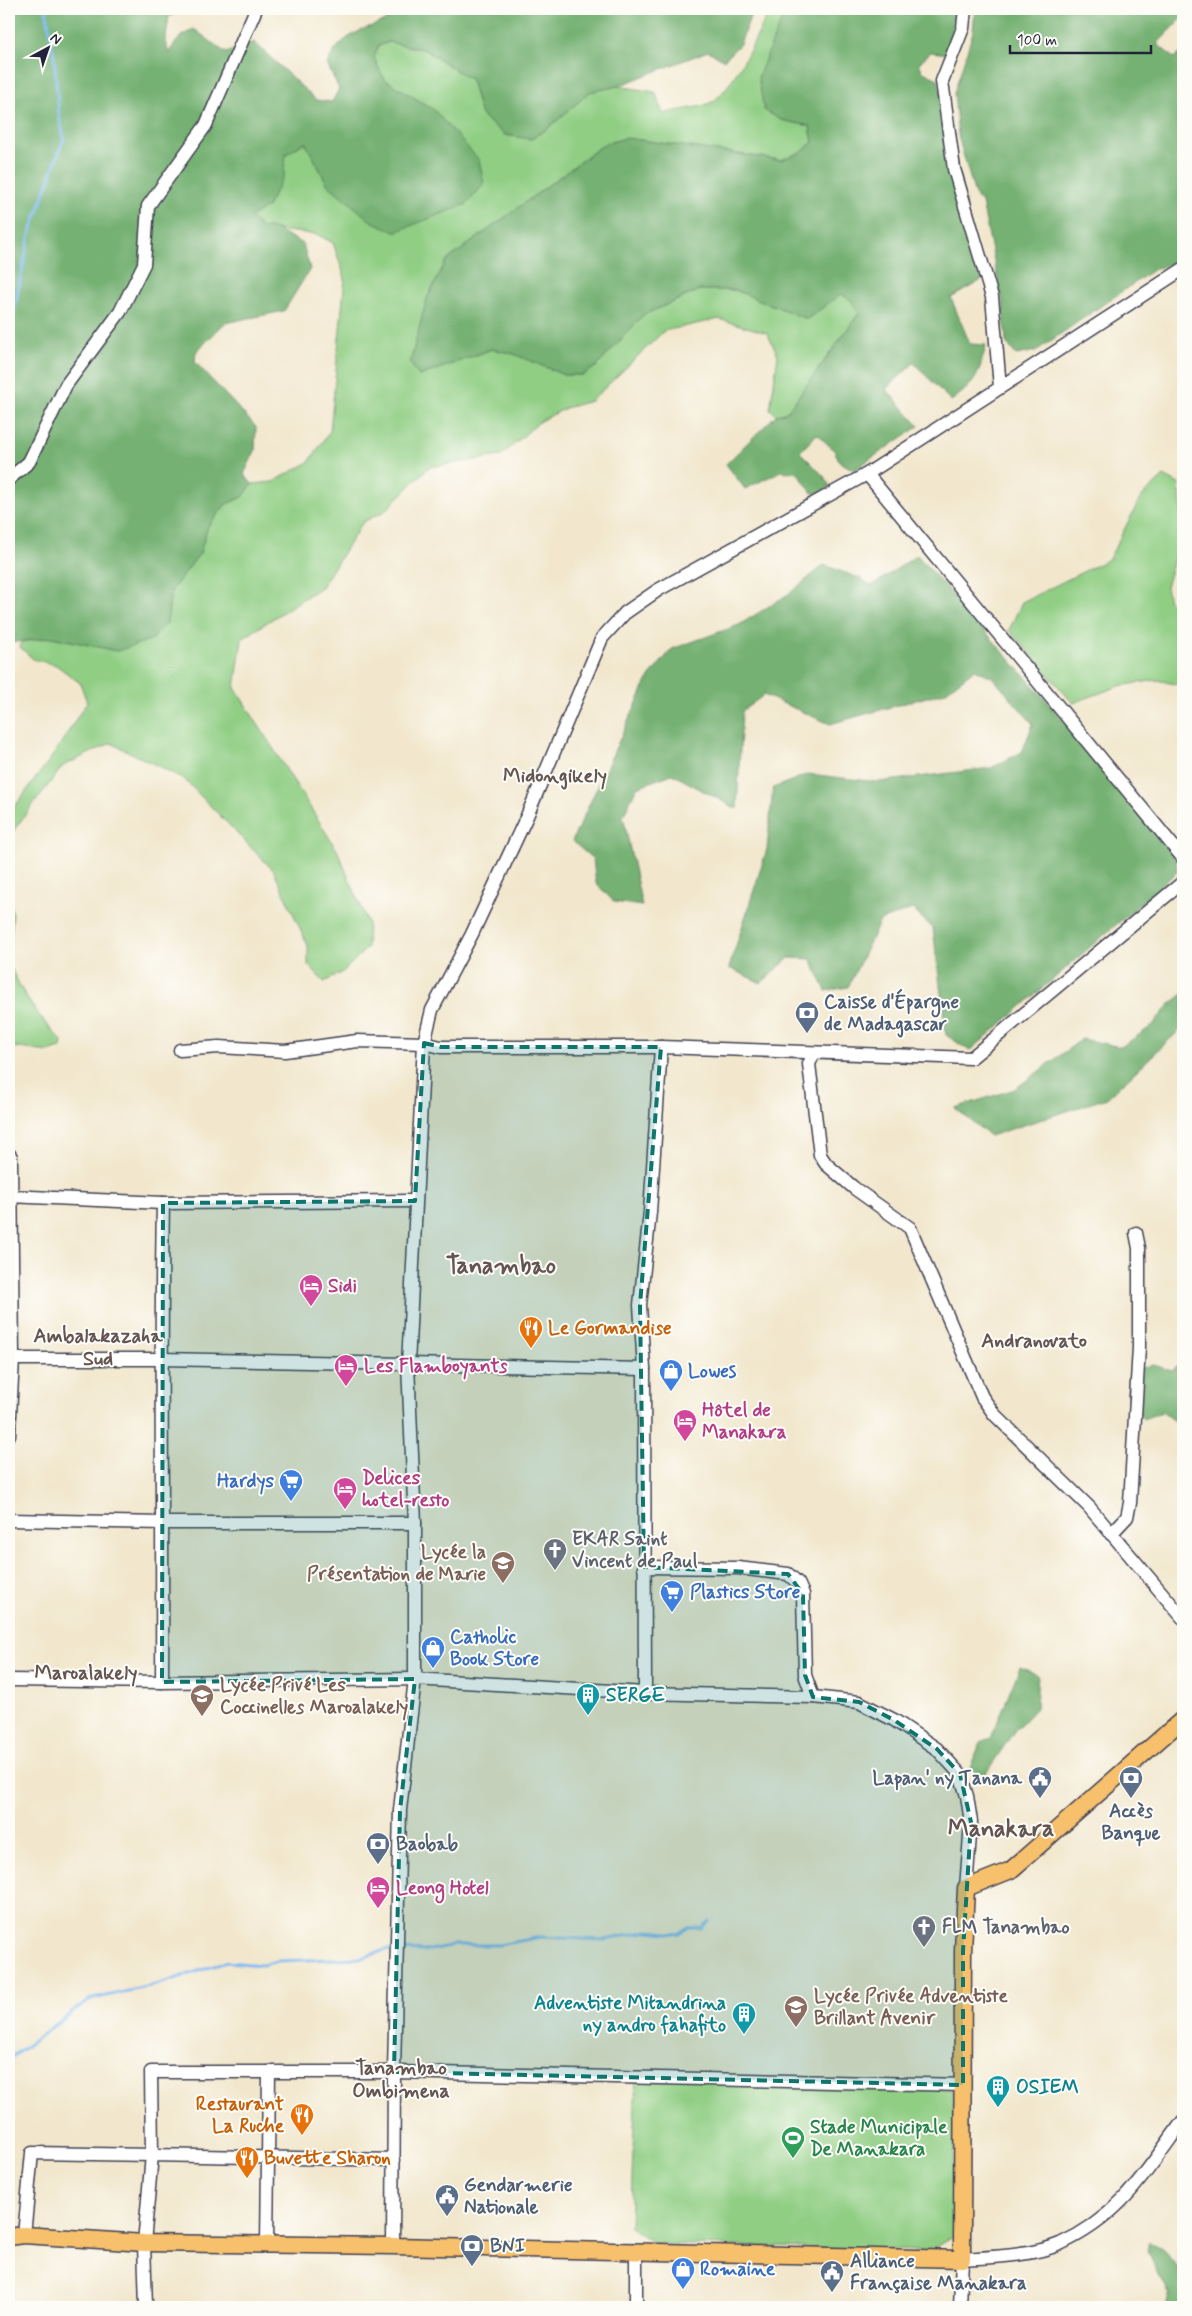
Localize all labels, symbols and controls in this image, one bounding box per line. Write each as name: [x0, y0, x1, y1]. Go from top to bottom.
north arrow: [22, 22, 72, 72]
scale bar: [1010, 22, 1151, 54]
text: N: [46, 29, 65, 49]
text: 100 m: [1017, 31, 1057, 51]
district label: Midongikely: [503, 763, 607, 790]
place label: Caisse d'Épargne de Madagascar: [824, 988, 959, 1038]
bank icon: Caisse d'Épargne de Madagascar: [794, 1000, 820, 1034]
district label: Tanambao: [446, 1251, 556, 1282]
hotel icon: Sidi: [298, 1273, 324, 1307]
place label: Sidi: [328, 1274, 357, 1299]
restaurant icon: Le Gormandise: [518, 1315, 544, 1349]
place label: Le Gormandise: [548, 1316, 672, 1341]
district label: Ambalakazaha Sud: [34, 1323, 163, 1373]
district label: Andranovato: [981, 1328, 1087, 1355]
hotel icon: Les Flamboyants: [333, 1353, 359, 1387]
place label: Les Flamboyants: [364, 1354, 508, 1380]
shop icon: Lowes: [658, 1358, 684, 1392]
place label: Lowes: [688, 1359, 737, 1384]
place label: Hôtel de Manakara: [702, 1398, 787, 1445]
hotel icon: Hôtel de Manakara: [672, 1408, 698, 1442]
place label: Delices hotel-resto: [362, 1466, 449, 1513]
supermarket icon: Hardys: [278, 1468, 304, 1502]
place label: Hardys: [217, 1469, 274, 1495]
hotel icon: Delices hotel-resto: [332, 1476, 358, 1510]
place label: EKAR Saint Vincent de Paul: [572, 1527, 698, 1574]
church icon: EKAR Saint Vincent de Paul: [542, 1537, 568, 1571]
place label: Lycée la Présentation de Marie: [307, 1540, 486, 1587]
school or university icon: Lycée la Présentation de Marie: [490, 1550, 516, 1584]
supermarket icon: Plastics Store: [659, 1579, 685, 1613]
place label: Plastics Store: [690, 1580, 800, 1605]
place label: Catholic Book Store: [450, 1625, 539, 1672]
shop icon: Catholic Book Store: [420, 1635, 446, 1669]
district label: Maroalakely: [35, 1660, 137, 1687]
place label: Lycée Privé Les Coccinelles Maroalakely: [220, 1673, 408, 1721]
building icon: SERGE: [575, 1682, 601, 1716]
school or university icon: Lycée Privé Les Coccinelles Maroalakely: [189, 1683, 215, 1717]
place label: SERGE: [606, 1683, 665, 1708]
public building icon: Lapan' ny Tanana: [1027, 1765, 1053, 1799]
bank icon: Accès Banque: [1118, 1765, 1144, 1799]
place label: Lapan' ny Tanana: [873, 1766, 1023, 1791]
place label: Accès Banque: [1102, 1799, 1160, 1847]
district label: Manakara: [948, 1814, 1054, 1845]
bank icon: Baobab: [365, 1831, 391, 1865]
place label: Baobab: [396, 1832, 458, 1857]
hotel icon: Leong Hotel: [365, 1875, 391, 1909]
place label: Leong Hotel: [396, 1876, 489, 1904]
church icon: FLM Tanambao: [911, 1914, 937, 1948]
place label: FLM Tanambao: [942, 1915, 1070, 1940]
place label: Lycée Privée Adventiste Brillant Avenir: [814, 1984, 1009, 2031]
place label: Adventiste Mitandrina ny andro fahafito: [534, 1991, 726, 2038]
school or university icon: Lycée Privée Adventiste Brillant Avenir: [783, 1994, 809, 2028]
building icon: Adventiste Mitandrina ny andro fahafito: [731, 2001, 757, 2035]
district label: Tanambao Ombimena: [352, 2055, 450, 2105]
building icon: OSIEM: [985, 2074, 1011, 2108]
place label: OSIEM: [1016, 2075, 1079, 2100]
place label: Restaurant La Ruche: [196, 2092, 285, 2139]
restaurant icon: Restaurant La Ruche: [289, 2102, 315, 2136]
place label: Stade Municipale De Manakara: [810, 2115, 948, 2162]
sports icon: Stade Municipale De Manakara: [780, 2125, 806, 2159]
restaurant icon: Buvette Sharon: [234, 2145, 260, 2179]
place label: Buvette Sharon: [264, 2146, 391, 2171]
place label: Gendarmerie Nationale: [464, 2173, 573, 2220]
public building icon: Gendarmerie Nationale: [434, 2183, 460, 2217]
bank icon: BNI: [459, 2233, 485, 2267]
place label: BNI: [490, 2234, 525, 2259]
place label: Alliance Française Manakara: [850, 2249, 1027, 2296]
shop icon: Romaine: [670, 2256, 696, 2290]
place label: Romaine: [700, 2257, 776, 2282]
public building icon: Alliance Française Manakara: [819, 2259, 845, 2293]

